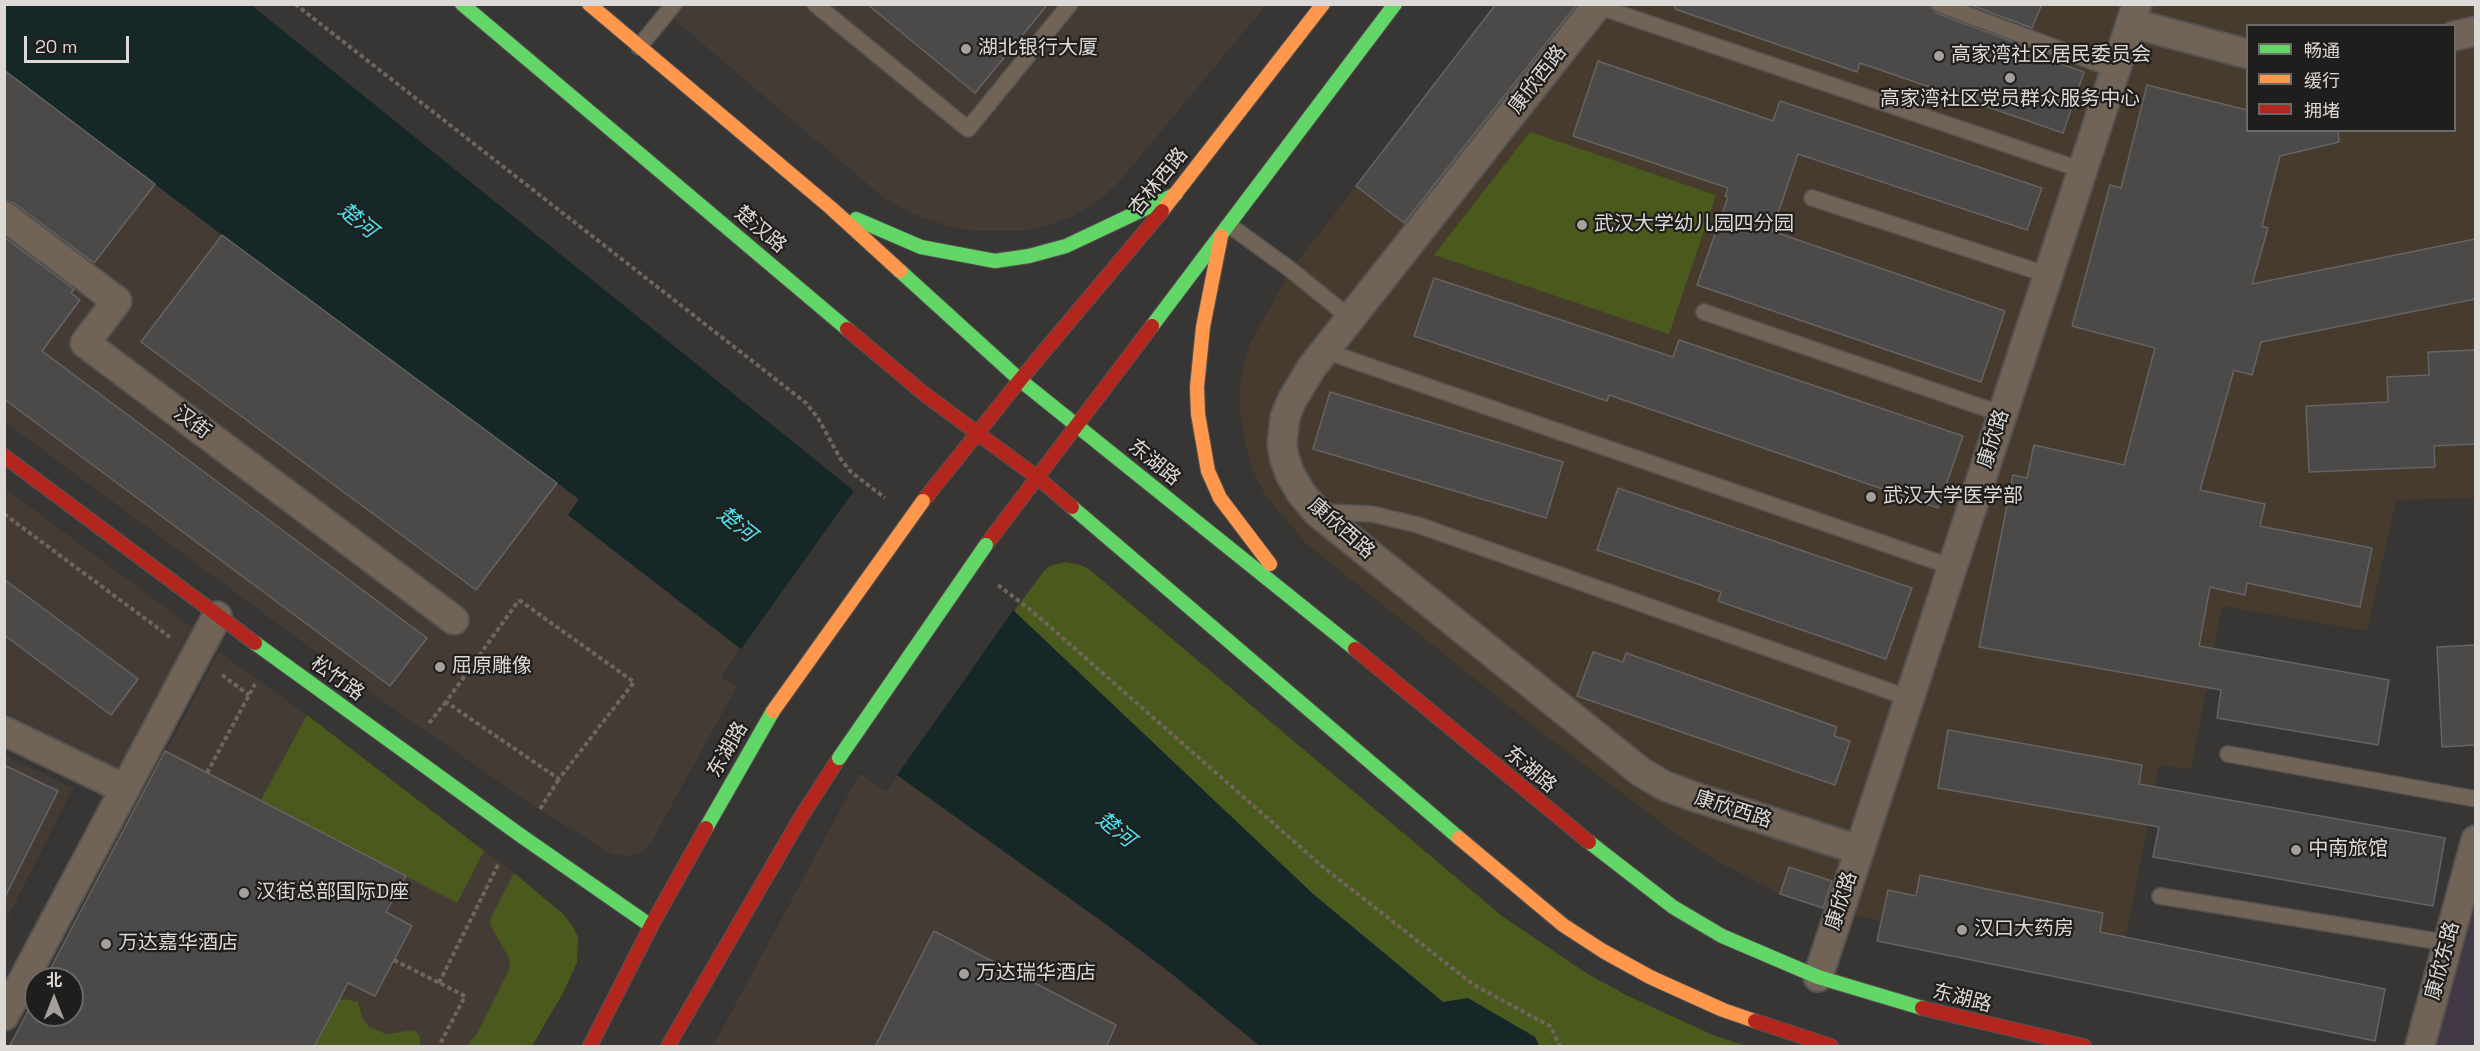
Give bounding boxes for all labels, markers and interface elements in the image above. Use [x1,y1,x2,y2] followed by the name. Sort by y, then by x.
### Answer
[27,24,132,62] scale bar
[2246,24,2456,132] legend
[35,35,78,58] text: 20 m
[978,37,1098,61] place label: 湖北银行大厦
[2304,39,2340,62] text: 畅通
[1504,41,1572,119] street label: 康欣西路
[959,42,973,56] marker: 湖北银行大厦
[1951,44,2151,68] place label: 高家湾社区居民委员会
[1932,49,1946,63] marker: 高家湾社区居民委员会
[2304,69,2340,92] text: 缓行
[2003,71,2017,85] marker: 高家湾社区党员群众服务中心
[1880,88,2140,112] place label: 高家湾社区党员群众服务中心
[2304,99,2340,122] text: 拥堵
[1125,143,1193,221] street label: 杏林西路
[333,198,381,244] water label: 楚河
[729,202,791,258] street label: 楚汉路
[1594,213,1794,237] place label: 武汉大学幼儿园四分园
[1575,218,1589,232] marker: 武汉大学幼儿园四分园
[169,401,215,445] street label: 汉街
[1973,407,2015,471] street label: 康欣路
[1123,435,1185,491] street label: 东湖路
[1883,485,2023,509] place label: 武汉大学医学部
[1864,490,1878,504] marker: 武汉大学医学部
[1303,494,1379,564] street label: 康欣西路
[712,502,760,548] water label: 楚河
[306,652,368,706] street label: 松竹路
[452,655,532,679] place label: 屈原雕像
[433,660,447,674] marker: 屈原雕像
[703,718,753,782] street label: 东湖路
[1499,742,1561,798] street label: 东湖路
[1691,786,1775,834] street label: 康欣西路
[1091,807,1139,853] water label: 楚河
[2308,838,2388,862] place label: 中南旅馆
[2289,843,2303,857] marker: 中南旅馆
[1821,869,1863,933] street label: 康欣路
[256,881,409,905] place label: 汉街总部国际D座
[237,886,251,900] marker: 汉街总部国际D座
[1974,918,2074,942] place label: 汉口大药房
[2421,919,2465,1003] street label: 康欣东路
[1955,923,1969,937] marker: 汉口大药房
[118,932,238,956] place label: 万达嘉华酒店
[99,937,113,951] marker: 万达嘉华酒店
[976,962,1096,986] place label: 万达瑞华酒店
[24,967,84,1027] north arrow
[957,967,971,981] marker: 万达瑞华酒店
[46,970,62,991] text: 北
[1930,980,1994,1018] street label: 东湖路

